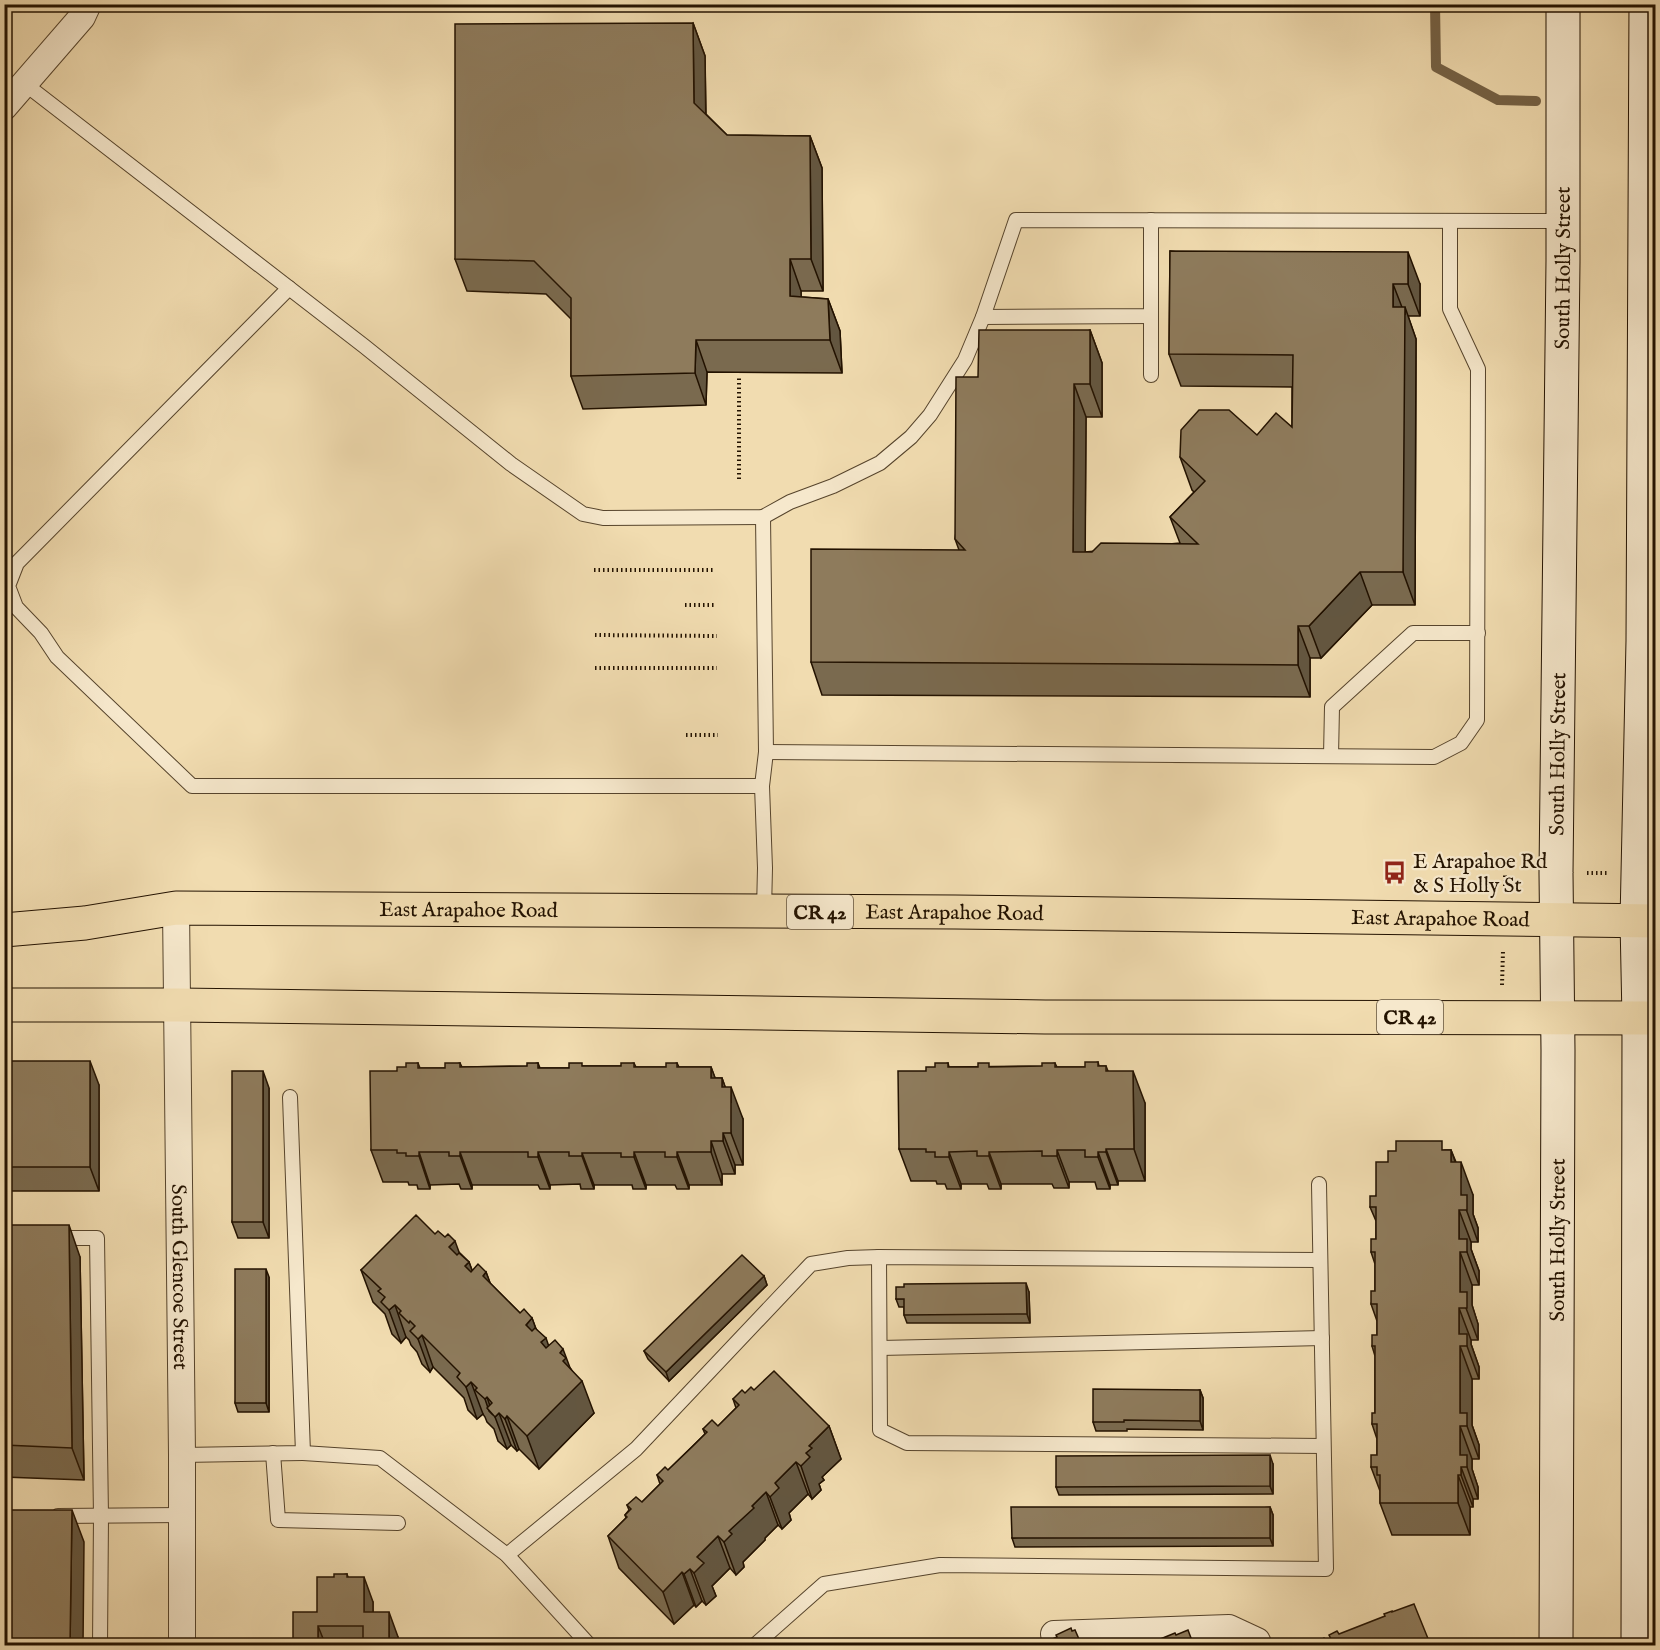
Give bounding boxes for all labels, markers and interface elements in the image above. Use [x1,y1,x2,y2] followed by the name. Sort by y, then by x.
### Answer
[1550,186,1578,350] street label: South Holly Street
[1544,672,1573,836] street label: South Holly Street
[1413,849,1548,900] place label: E Arapahoe Rd & S Holly St
[1382,860,1408,886] bus stop icon: E Arapahoe Rd & S Holly St
[787,895,853,929] road number: CR 42
[379,897,559,925] street label: East Arapahoe Road
[865,900,1045,928] street label: East Arapahoe Road
[1351,905,1531,934] street label: East Arapahoe Road
[1377,1000,1443,1034] road number: CR 42
[1545,1158,1573,1322] street label: South Holly Street
[164,1184,193,1370] street label: South Glencoe Street

